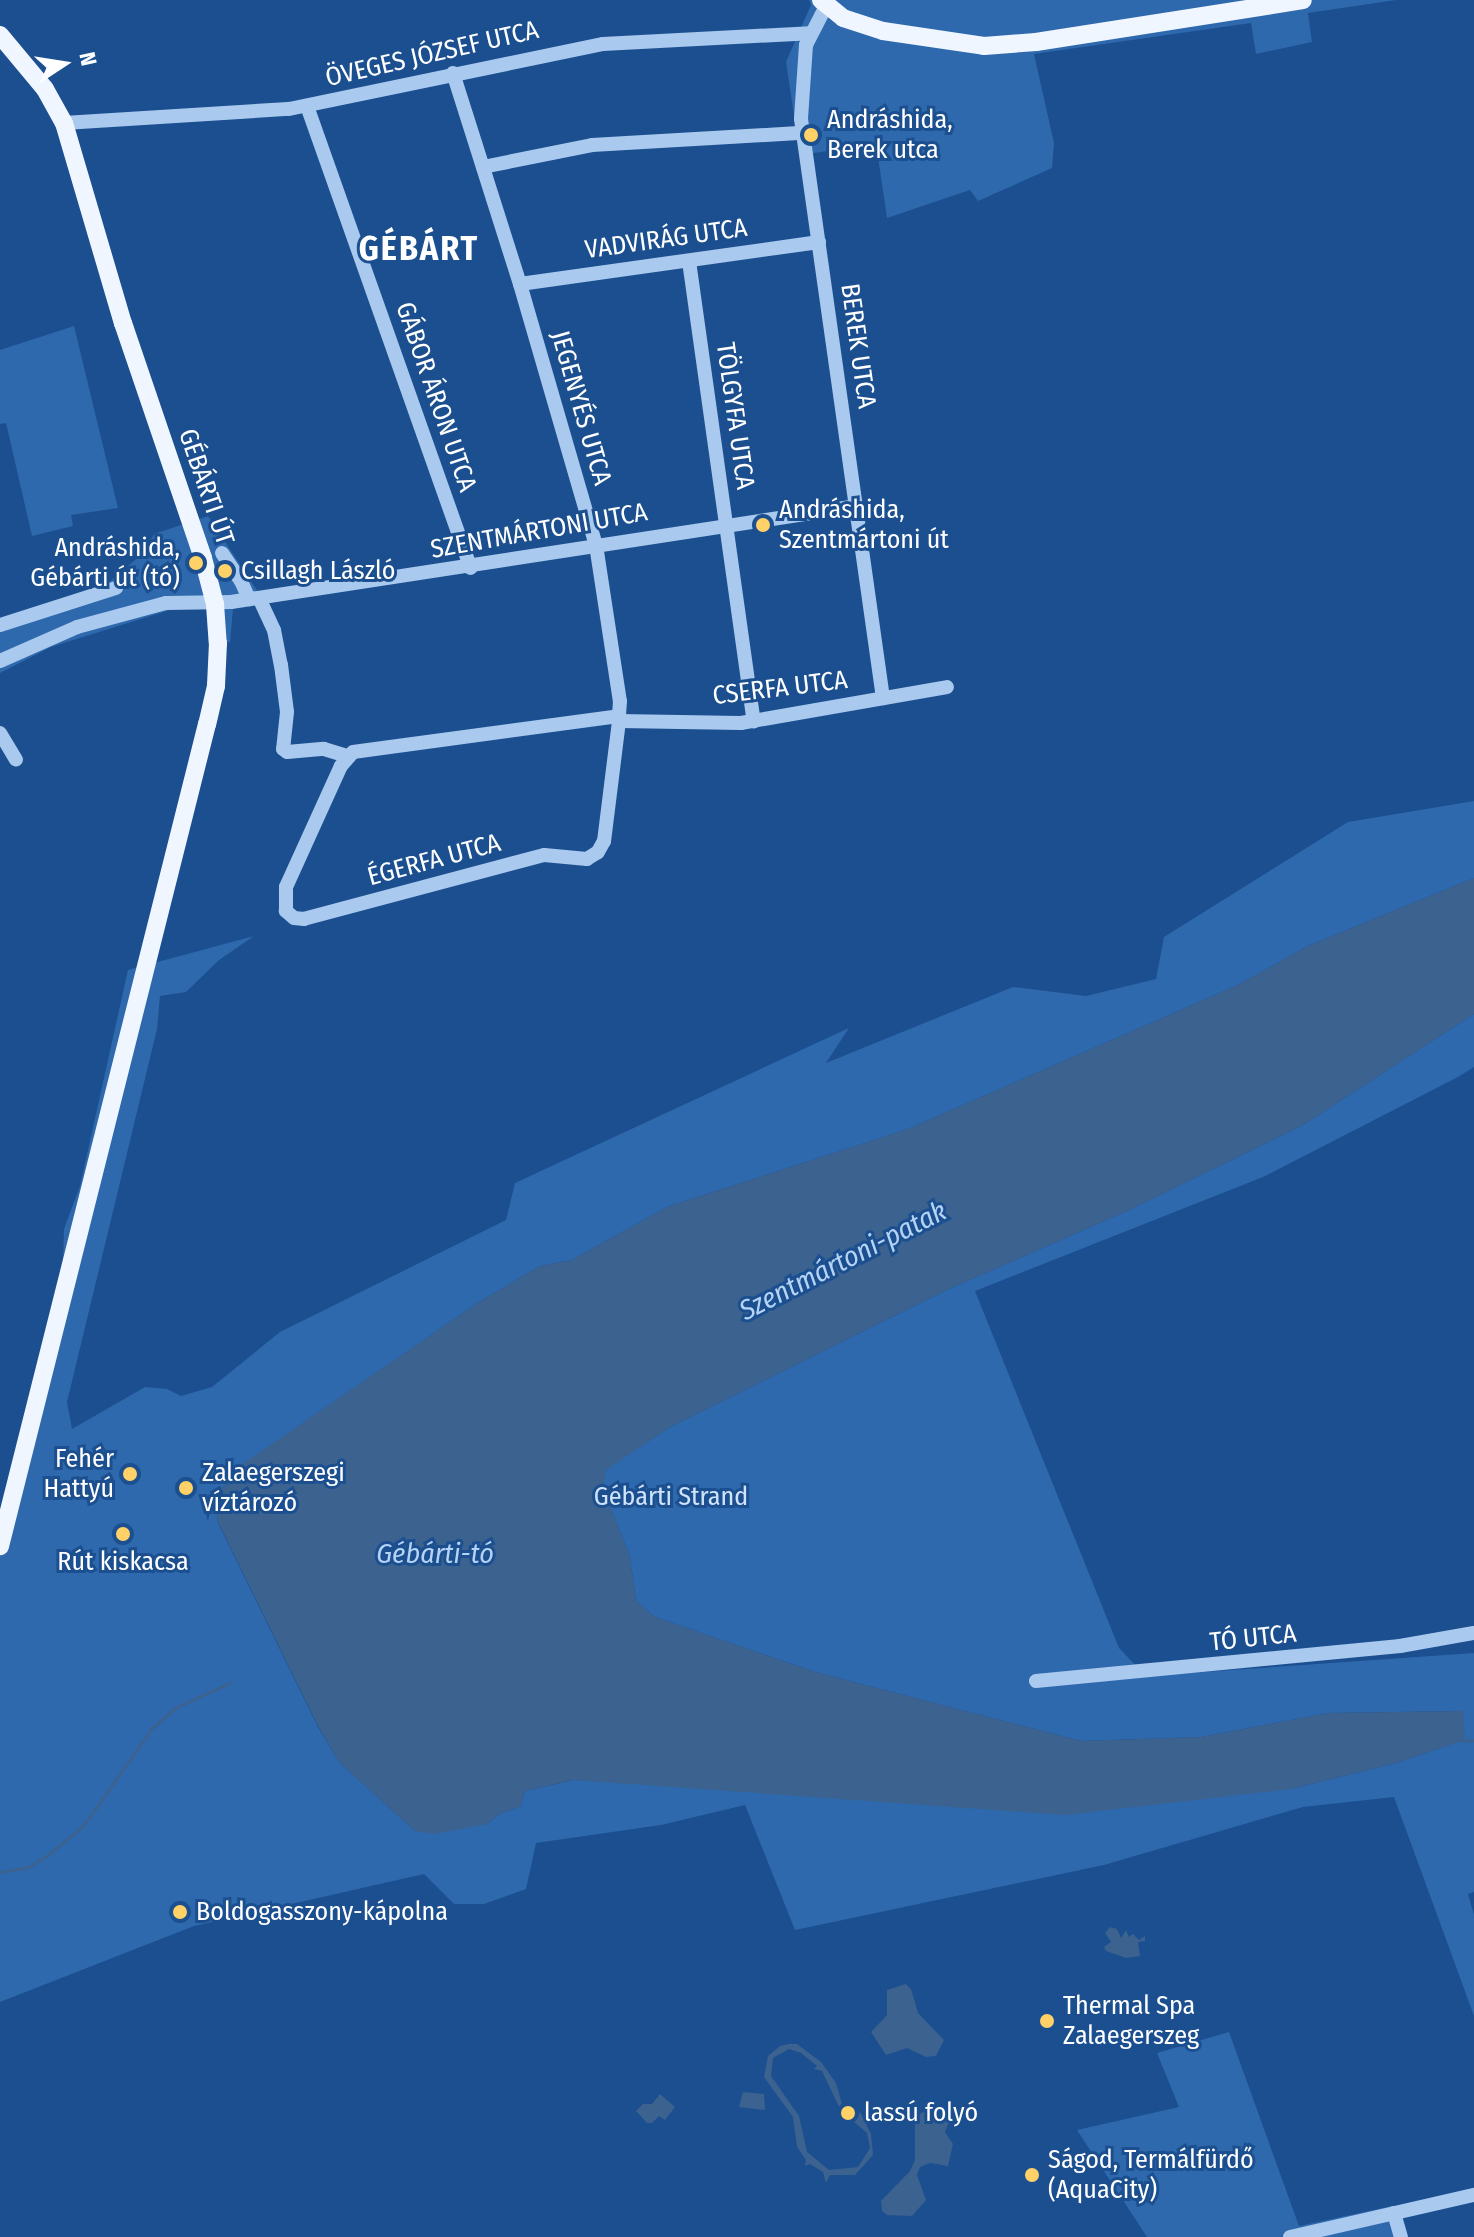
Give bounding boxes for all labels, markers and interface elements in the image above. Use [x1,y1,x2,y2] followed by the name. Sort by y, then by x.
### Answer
[322,14,542,94] street label: ÖVEGES JÓZSEF UTCA
[24,24,104,104] north arrow
[73,50,103,68] text: N
[827,104,953,166] place label: Andráshida, Berek utca
[802,126,820,144] marker: Andráshida, Berek utca
[583,212,749,266] street label: VADVIRÁG UTCA
[359,229,479,269] district label: GÉBÁRT
[834,281,882,411] street label: BEREK UTCA
[389,298,483,496] street label: GÁBOR ÁRON UTCA
[544,327,618,489] street label: JEGENYÉS UTCA
[709,340,761,492] street label: TÖLGYFA UTCA
[172,425,240,549] street label: GÉBÁRTI ÚT
[779,494,949,556] place label: Andráshida, Szentmártoni út
[428,497,650,565] street label: SZENTMÁRTONI UTCA
[754,516,772,534] marker: Andráshida, Szentmártoni út
[30,532,180,594] place label: Andráshida, Gébárti út (tó)
[187,554,205,572] marker: Andráshida, Gébárti út (tó)
[241,555,395,587] place label: Csillagh László
[216,562,234,580] marker: Csillagh László
[711,664,849,712] street label: CSERFA UTCA
[364,827,504,893] street label: ÉGERFA UTCA
[734,1194,952,1328] water label: Szentmártoni-patak
[43,1443,114,1504] place label: Fehér Hattyú
[202,1457,345,1518] place label: Zalaegerszegi víztározó
[121,1465,139,1483] marker: Fehér Hattyú
[177,1479,195,1497] marker: Zalaegerszegi víztározó
[594,1481,748,1513] park label: Gébárti Strand
[114,1525,132,1543] marker: Rút kiskacsa
[376,1537,494,1571] water label: Gébárti-tó
[57,1546,189,1578] place label: Rút kiskacsa
[1208,1618,1298,1658] street label: TÓ UTCA
[196,1896,448,1928] place label: Boldogasszony-kápolna
[171,1903,189,1921] marker: Boldogasszony-kápolna
[1063,1990,1199,2052] place label: Thermal Spa Zalaegerszeg
[1038,2012,1056,2030] marker: Thermal Spa Zalaegerszeg
[864,2097,978,2129] place label: lassú folyó
[839,2104,857,2122] marker: lassú folyó
[1048,2144,1254,2206] place label: Ságod, Termálfürdő (AquaCity)
[1023,2166,1041,2184] marker: Ságod, Termálfürdő (AquaCity)

